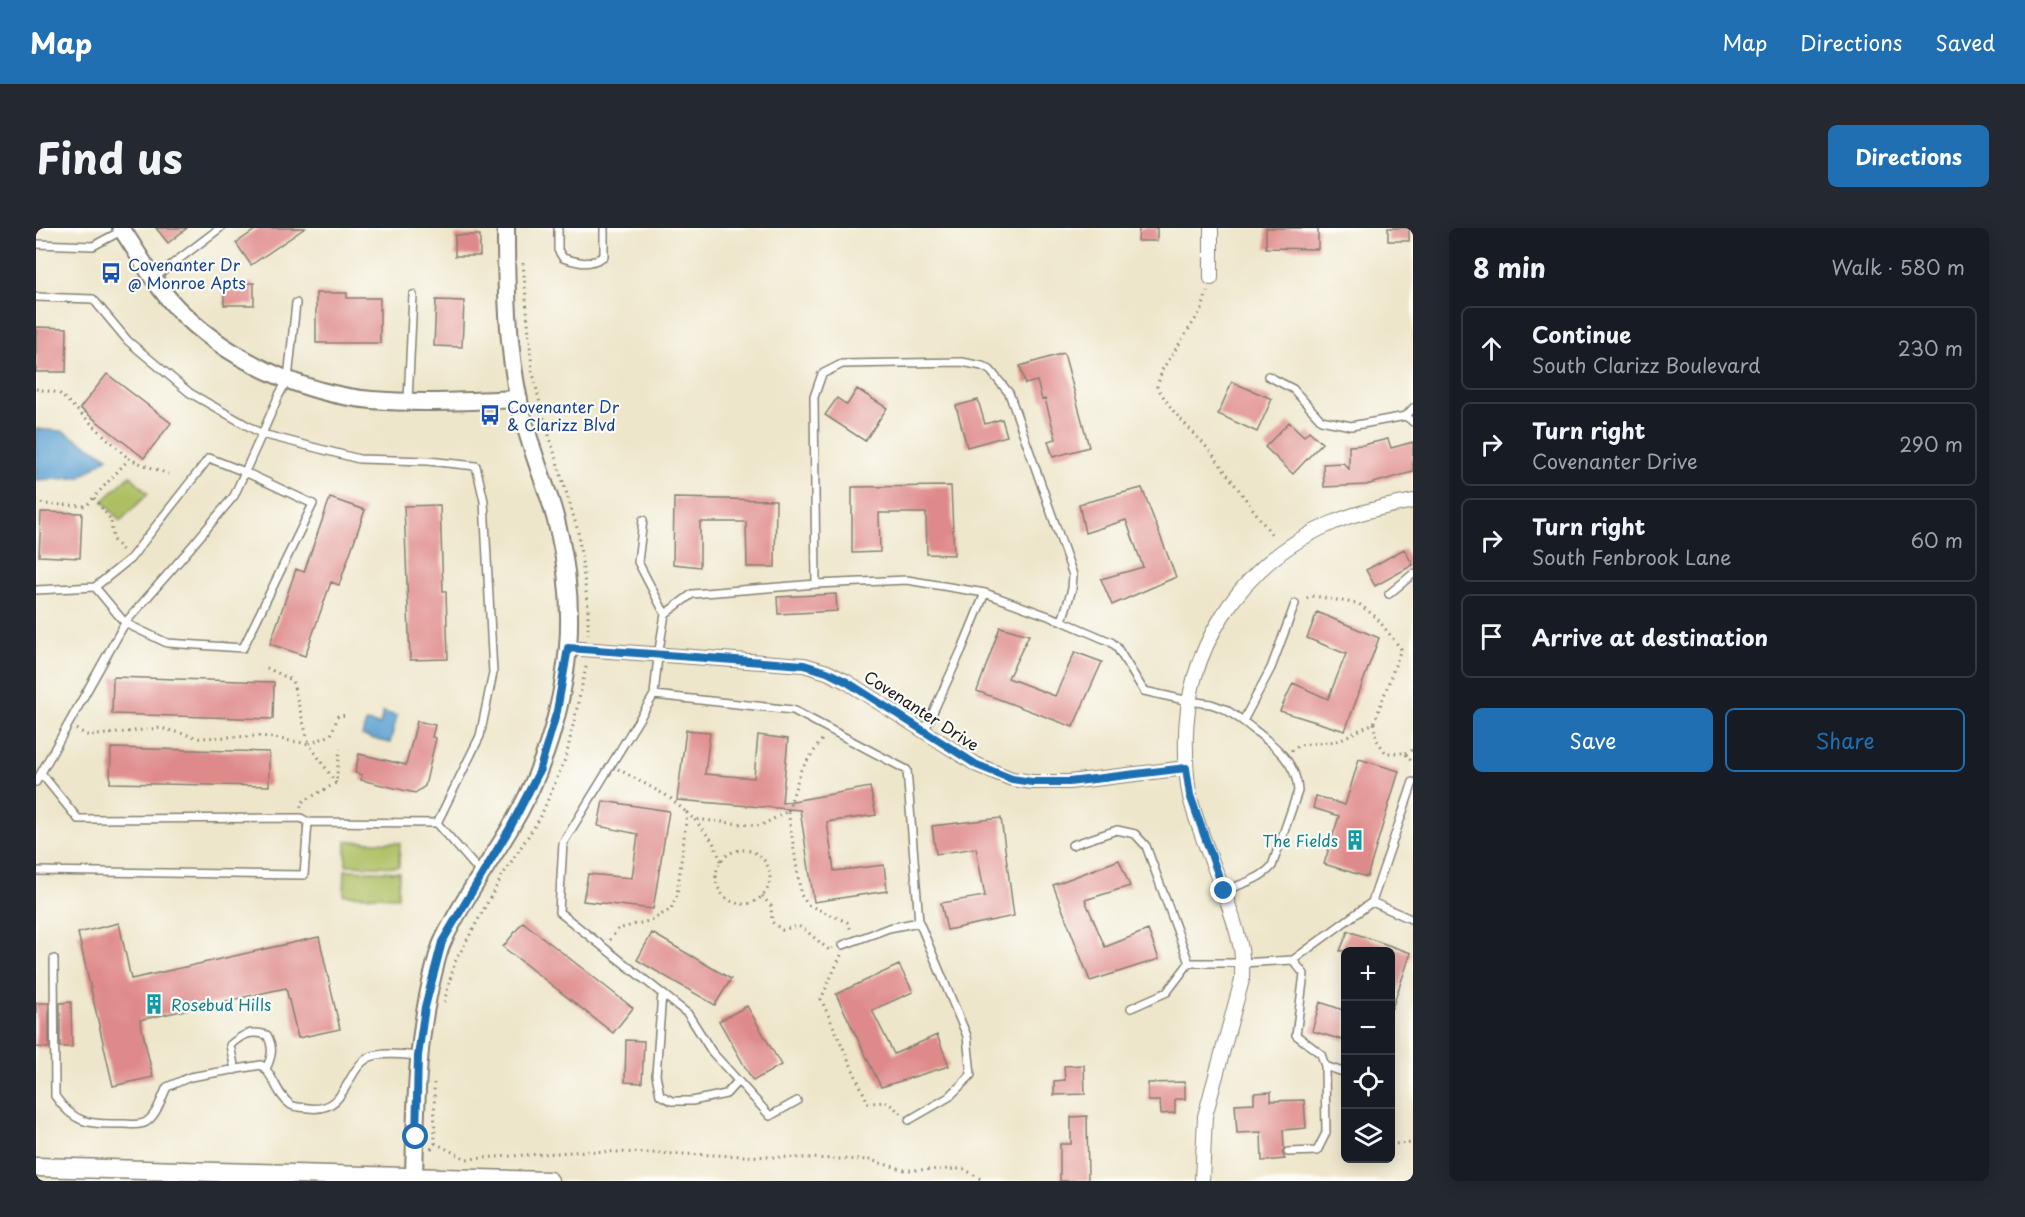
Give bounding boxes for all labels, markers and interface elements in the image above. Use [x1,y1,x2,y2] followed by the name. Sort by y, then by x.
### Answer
[30,21,92,64] text: Map
[1722,26,1767,58] text: Map
[1800,26,1902,58] text: Directions
[1935,26,1995,58] text: Saved
[36,125,183,188] text: Find us
[1828,125,1989,187] button: Directions
[1473,248,1546,287] text: 8 min
[128,252,246,294] place label: Covenanter Dr @ Monroe Apts
[1831,252,1965,282] text: Walk · 580 m
[99,261,123,285] bus stop icon: Covenanter Dr @ Monroe Apts
[1532,317,1631,350] text: Continue
[1475,332,1508,365] icon: ahead
[1898,333,1963,363] text: 230 m
[1532,350,1761,380] text: South Clarizz Boulevard
[507,394,620,436] place label: Covenanter Dr & Clarizz Blvd
[478,403,502,427] bus stop icon: Covenanter Dr & Clarizz Blvd
[1532,413,1645,446] text: Turn right
[1475,428,1508,461] icon: right
[1899,429,1963,459] text: 290 m
[1532,446,1698,476] text: Covenanter Drive
[1532,509,1645,542] text: Turn right
[1475,524,1508,557] icon: right
[1911,525,1963,555] text: 60 m
[1532,542,1731,572] text: South Fenbrook Lane
[1475,620,1508,653] icon: arrive
[1532,620,1768,653] text: Arrive at destination
[860,664,984,756] street label: Covenanter Drive
[1473,708,1713,772] button: Save
[1725,708,1965,772] button: Share
[1262,828,1338,852] place label: The Fields
[1343,828,1367,852] building icon: The Fields
[1210,877,1236,903] route end
[1341,947,1395,1163] map controls
[1341,947,1395,1001] button: +
[142,992,166,1016] building icon: Rosebud Hills
[171,992,271,1016] place label: Rosebud Hills
[1341,1001,1395,1055] button: −
[1341,1055,1395,1109] button: locate
[1341,1109,1395,1163] button: layers
[402,1123,428,1149] route start

